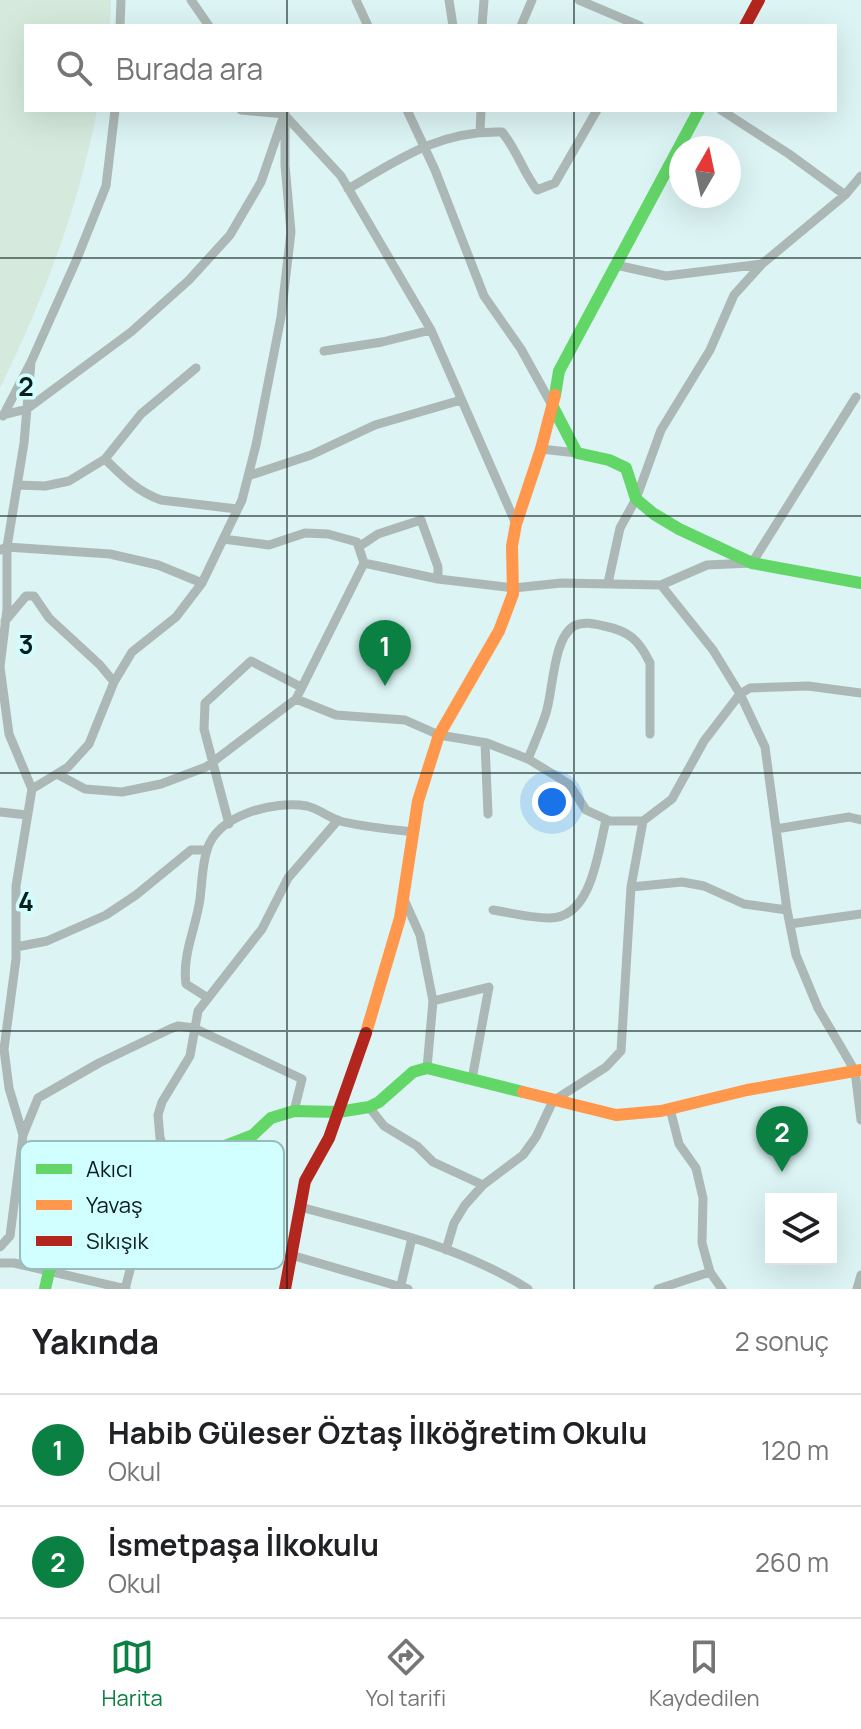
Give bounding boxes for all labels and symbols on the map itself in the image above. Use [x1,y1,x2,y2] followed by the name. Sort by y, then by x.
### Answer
[669,136,741,208] north arrow
[18,368,34,404] text: 2
[359,620,411,686] pin: 1
[18,626,34,662] text: 3
[532,782,572,822] your location
[18,883,34,919] text: 4
[756,1106,808,1172] pin: 2
[20,1141,284,1269] legend
[86,1154,133,1184] text: Akıcı
[86,1190,143,1220] text: Yavaş
[86,1226,149,1256] text: Sıkışık

